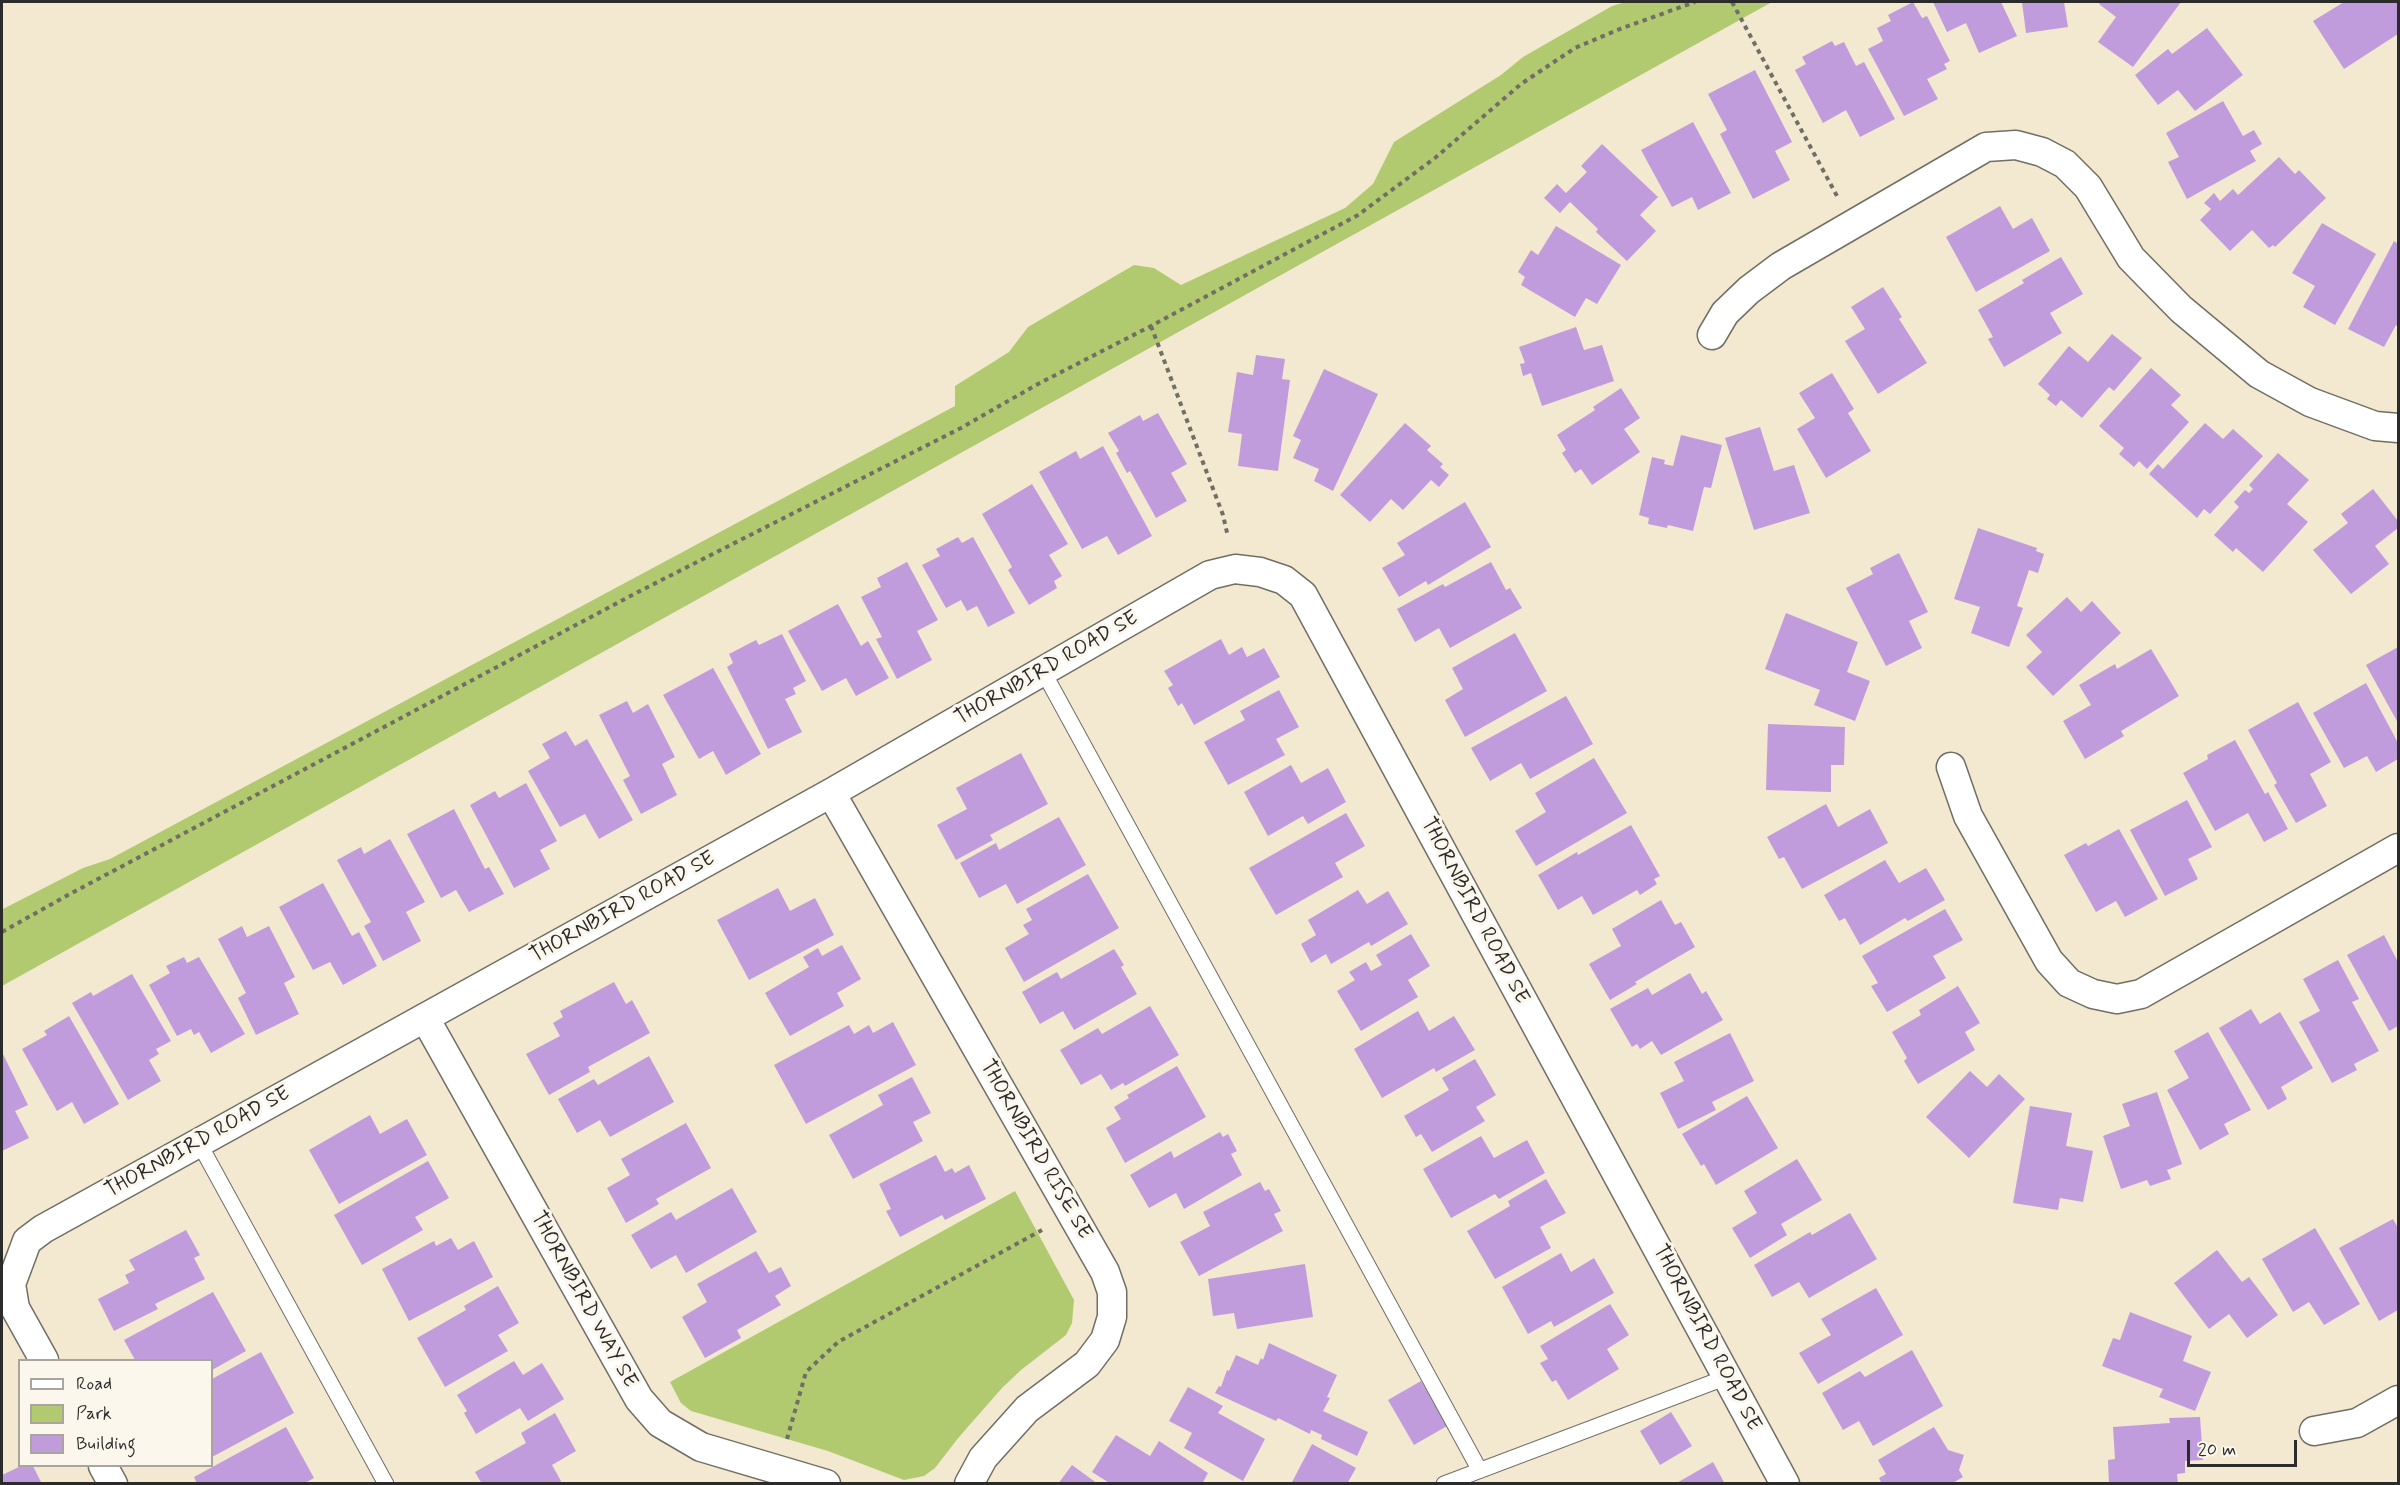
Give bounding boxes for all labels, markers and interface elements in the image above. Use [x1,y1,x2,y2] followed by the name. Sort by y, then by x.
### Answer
[951,606,1143,732] street label: THORNBIRD ROAD SE
[1414,813,1534,1009] street label: THORNBIRD ROAD SE
[526,847,720,969] street label: THORNBIRD ROAD SE
[973,1056,1097,1244] street label: THORNBIRD RISE SE
[101,1082,295,1204] street label: THORNBIRD ROAD SE
[524,1207,642,1393] street label: THORNBIRD WAY SE
[1646,1240,1766,1436] street label: THORNBIRD ROAD SE
[18,1359,213,1467] legend
[76,1372,112,1396] text: Road
[76,1402,112,1426] text: Park
[2190,1428,2300,1466] scale bar
[76,1432,136,1456] text: Building
[2198,1438,2236,1462] text: 20 m

